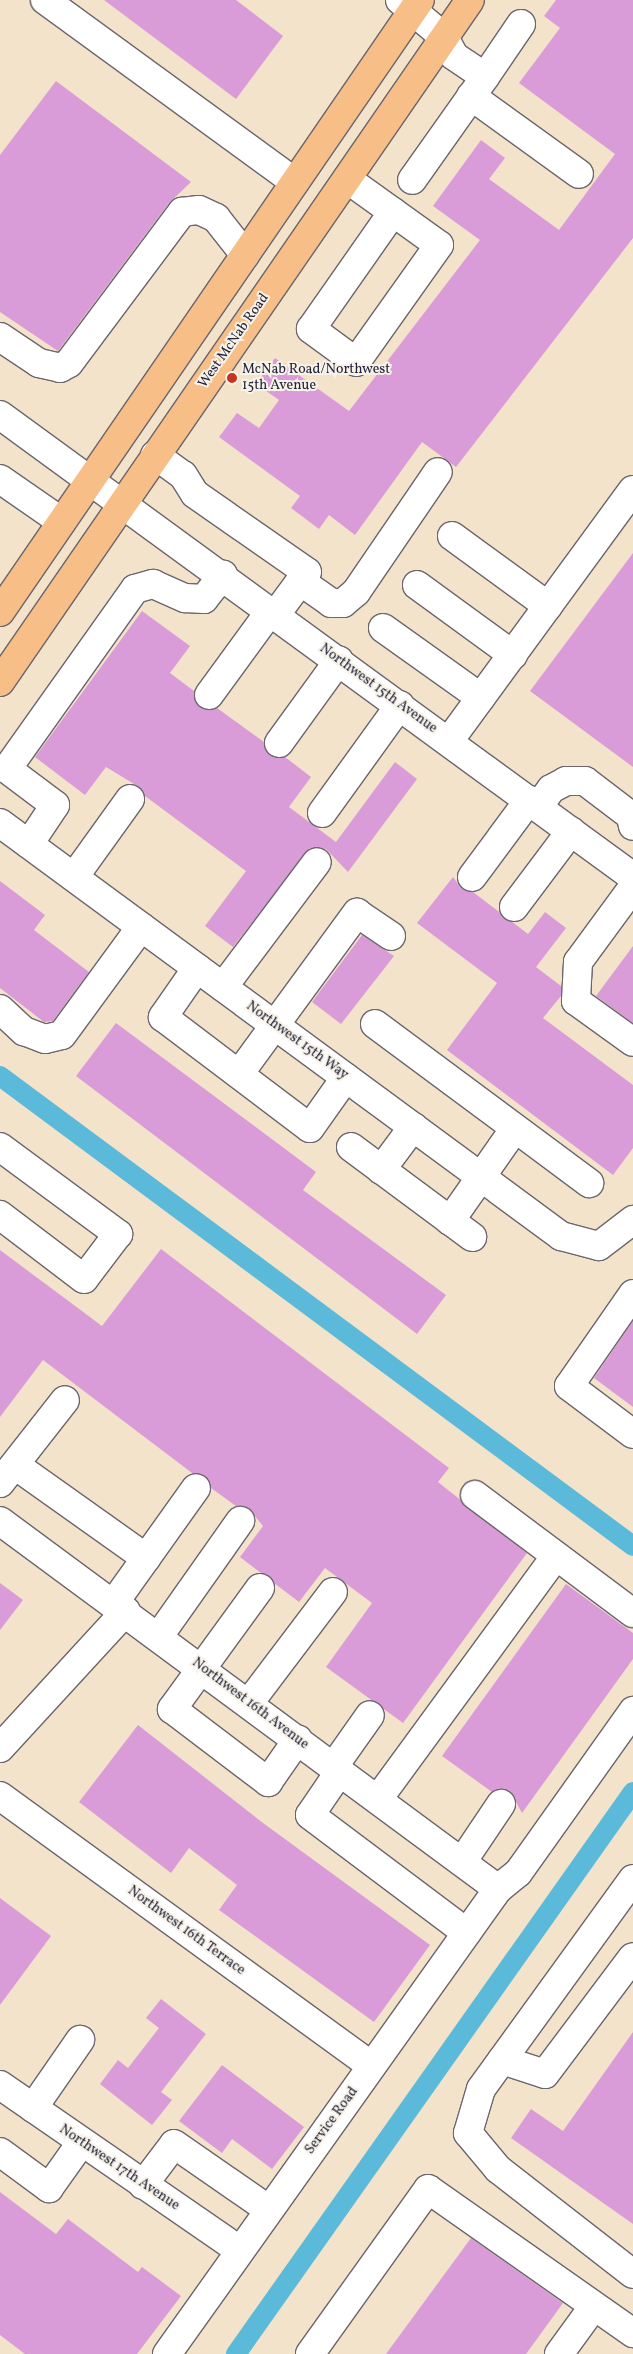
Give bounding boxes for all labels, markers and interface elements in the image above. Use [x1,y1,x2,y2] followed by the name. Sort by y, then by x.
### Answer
[195,290,273,392] street label: West McNab Road
[242,362,390,394] place label: McNab Road/Northwest 15th Avenue
[226,372,238,384] marker: McNab Road/Northwest 15th Avenue
[316,641,440,737] street label: Northwest 15th Avenue
[242,998,352,1084] street label: Northwest 15th Way
[188,1655,312,1753] street label: Northwest 16th Avenue
[124,1883,248,1979] street label: Northwest 16th Terrace
[302,2084,362,2158] street label: Service Road
[56,2121,182,2215] street label: Northwest 17th Avenue

